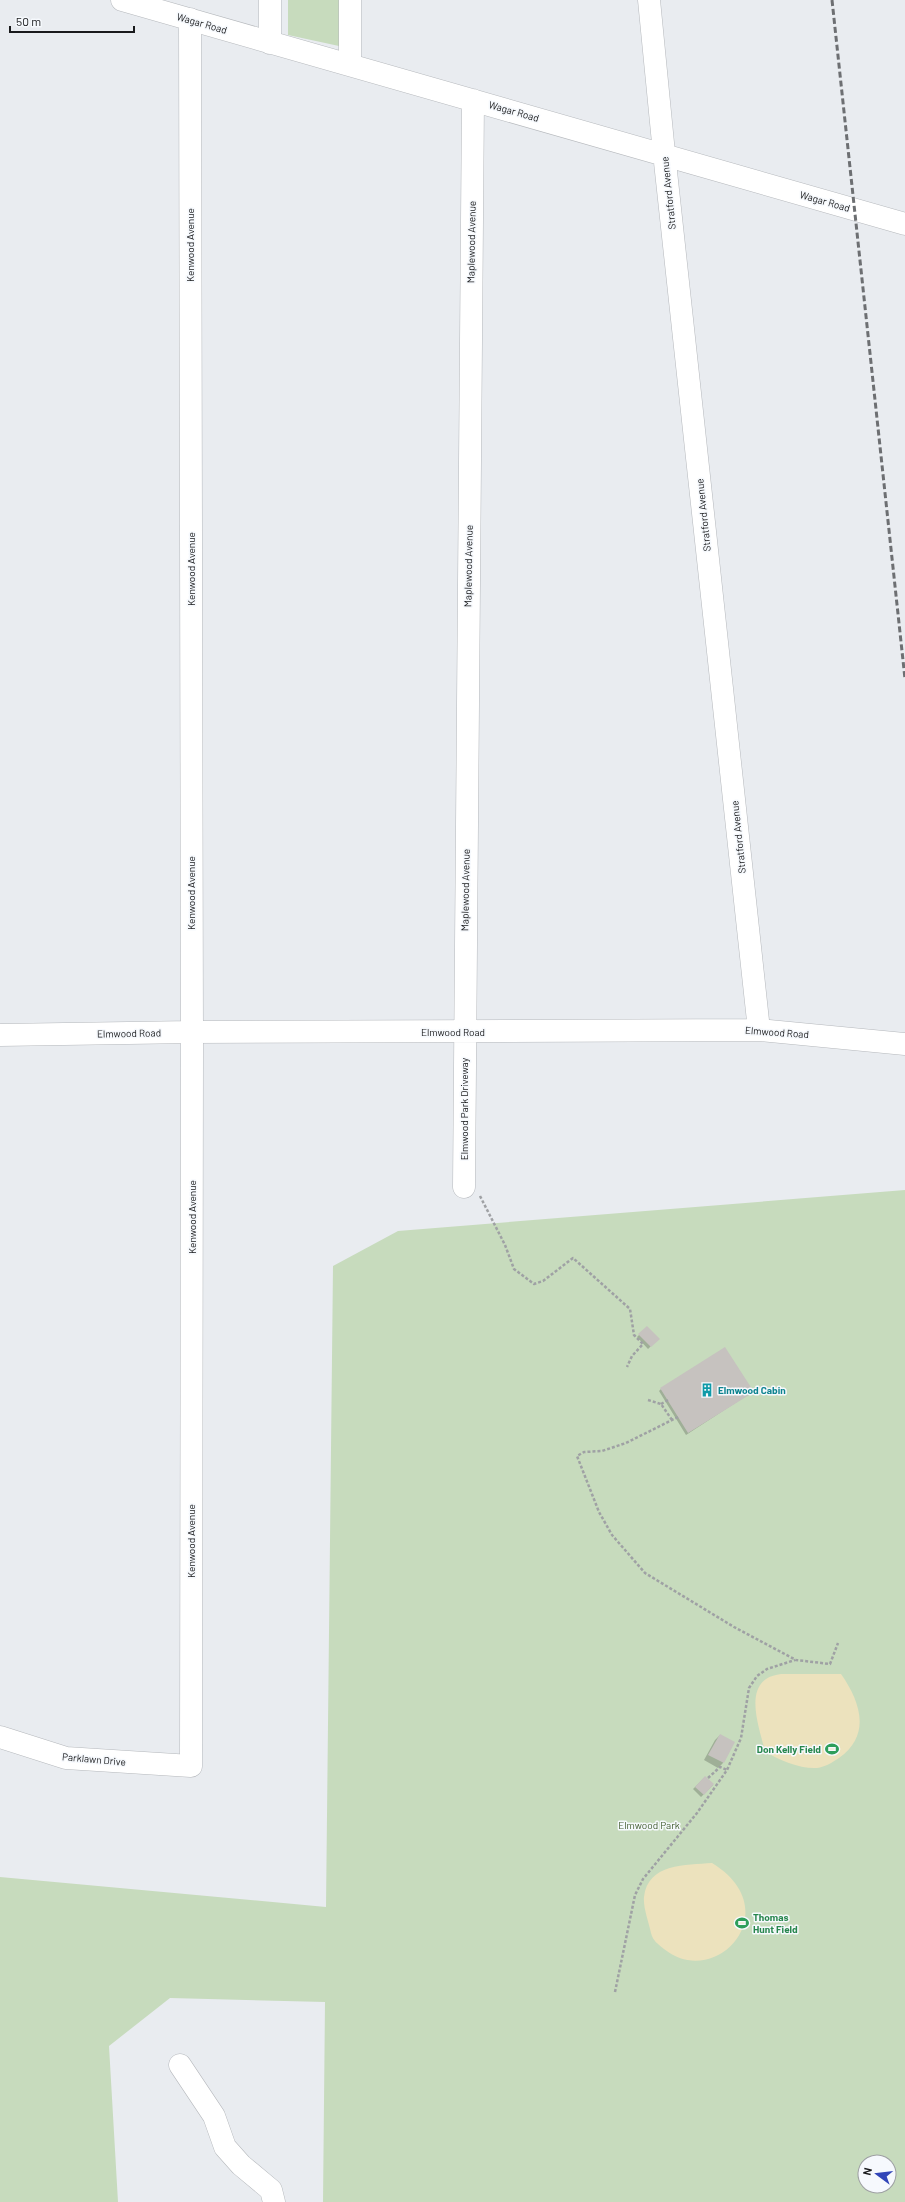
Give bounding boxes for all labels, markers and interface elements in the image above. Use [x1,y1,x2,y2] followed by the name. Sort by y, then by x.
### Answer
[10,8,134,34] scale bar
[176,10,228,36] street label: Wagar Road
[16,14,41,28] text: 50 m
[488,98,540,124] street label: Wagar Road
[658,156,678,230] street label: Stratford Avenue
[799,188,851,214] street label: Wagar Road
[464,201,478,283] street label: Maplewood Avenue
[184,208,196,282] street label: Kenwood Avenue
[693,478,713,552] street label: Stratford Avenue
[461,525,475,607] street label: Maplewood Avenue
[185,532,197,606] street label: Kenwood Avenue
[728,800,748,874] street label: Stratford Avenue
[458,849,472,931] street label: Maplewood Avenue
[185,856,197,930] street label: Kenwood Avenue
[745,1024,809,1040] street label: Elmwood Road
[97,1026,161,1040] street label: Elmwood Road
[421,1026,485,1038] street label: Elmwood Road
[458,1057,470,1160] street label: Elmwood Park Driveway
[186,1180,198,1254] street label: Kenwood Avenue
[699,1382,715,1398] building icon: Elmwood Cabin
[718,1384,786,1396] place label: Elmwood Cabin
[185,1504,197,1578] street label: Kenwood Avenue
[824,1741,840,1757] sports icon: Don Kelly Field
[757,1743,821,1755] place label: Don Kelly Field
[62,1750,126,1768] street label: Parklawn Drive
[618,1819,680,1831] park label: Elmwood Park
[753,1911,798,1935] place label: Thomas Hunt Field
[734,1915,750,1931] sports icon: Thomas Hunt Field
[857,2154,897,2194] north arrow
[860,2166,874,2177] text: N

